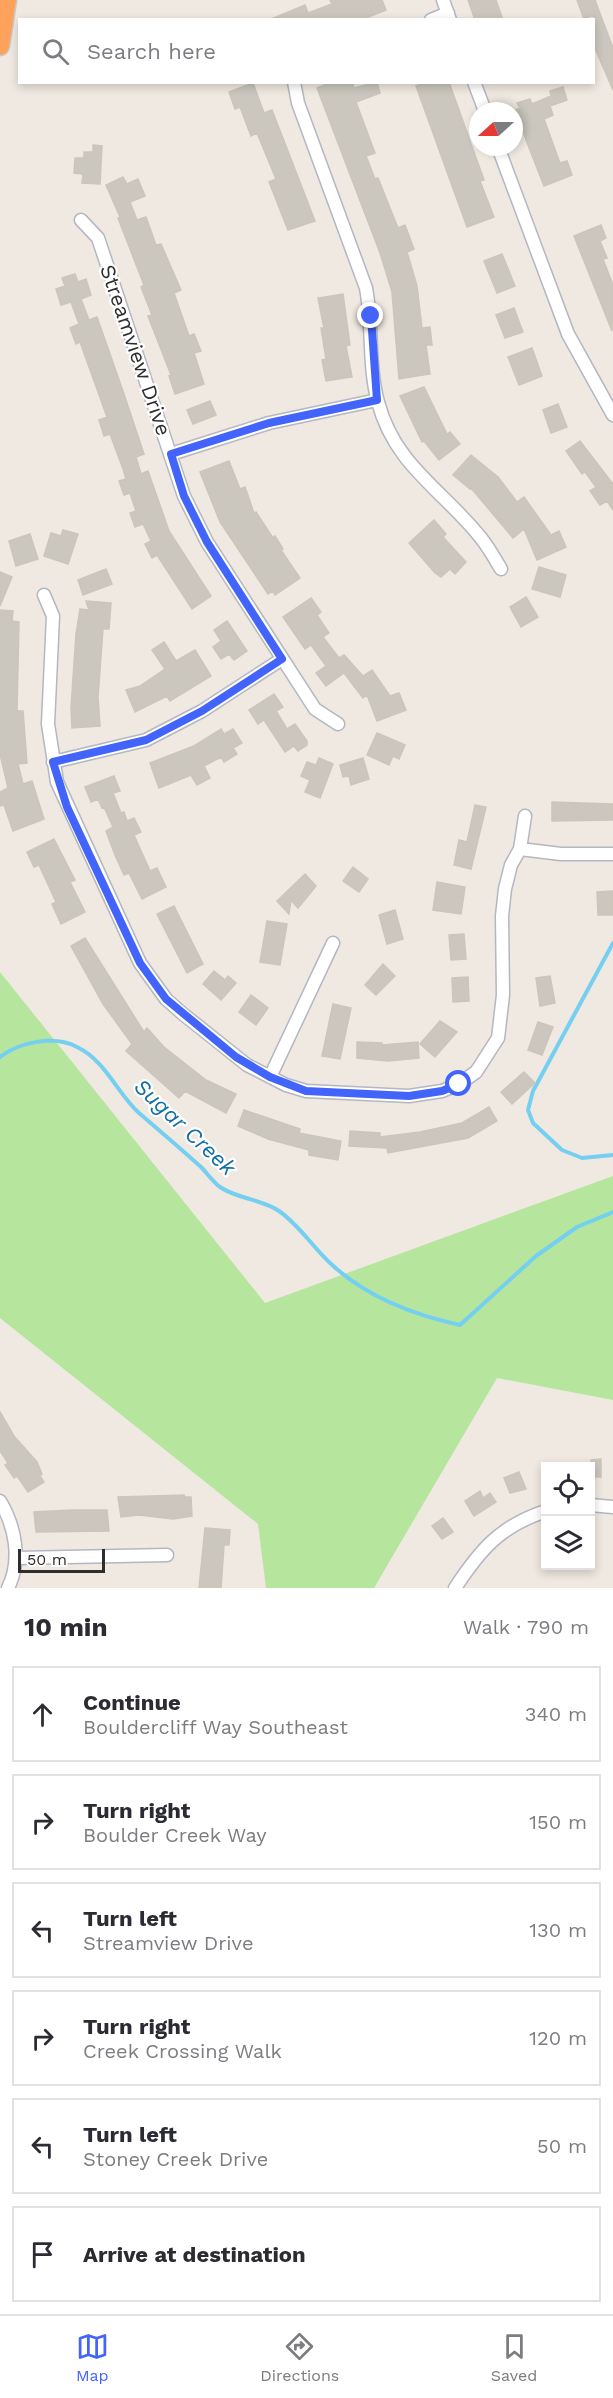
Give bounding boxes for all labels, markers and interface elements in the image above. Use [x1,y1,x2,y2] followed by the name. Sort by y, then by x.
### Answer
[18,18,595,84] search box
[39,35,72,68] icon: search
[87,39,216,64] text: Search here
[469,102,523,156] north arrow
[95,261,177,439] street label: Streamview Drive
[357,302,383,328] route end
[445,1070,471,1096] route start
[129,1074,242,1181] water label: Sugar Creek
[541,1462,595,1570] map controls
[541,1462,595,1516] button: locate
[541,1516,595,1570] button: layers
[18,1546,105,1574] scale bar
[27,1550,67,1569] text: 50 m
[24,1612,108,1642] text: 10 min
[463,1615,589,1639] text: Walk · 790 m
[83,1690,181,1715] text: Continue
[26,1698,59,1731] icon: ahead
[525,1702,587,1726] text: 340 m
[83,1715,348,1739] text: Bouldercliff Way Southeast
[83,1798,190,1823] text: Turn right
[26,1806,59,1839] icon: right
[529,1810,587,1834] text: 150 m
[83,1823,266,1847] text: Boulder Creek Way
[83,1906,177,1931] text: Turn left
[26,1914,59,1947] icon: left
[529,1918,587,1942] text: 130 m
[83,1931,254,1955] text: Streamview Drive
[83,2014,190,2039] text: Turn right
[26,2022,59,2055] icon: right
[529,2026,587,2050] text: 120 m
[83,2039,282,2063] text: Creek Crossing Walk
[83,2122,177,2147] text: Turn left
[26,2130,59,2163] icon: left
[537,2134,587,2158] text: 50 m
[83,2147,268,2171] text: Stoney Creek Drive
[26,2238,59,2271] icon: arrive
[83,2242,306,2267] text: Arrive at destination
[76,2330,109,2385] tab: Map
[260,2330,339,2385] tab: Directions
[491,2330,537,2385] tab: Saved

